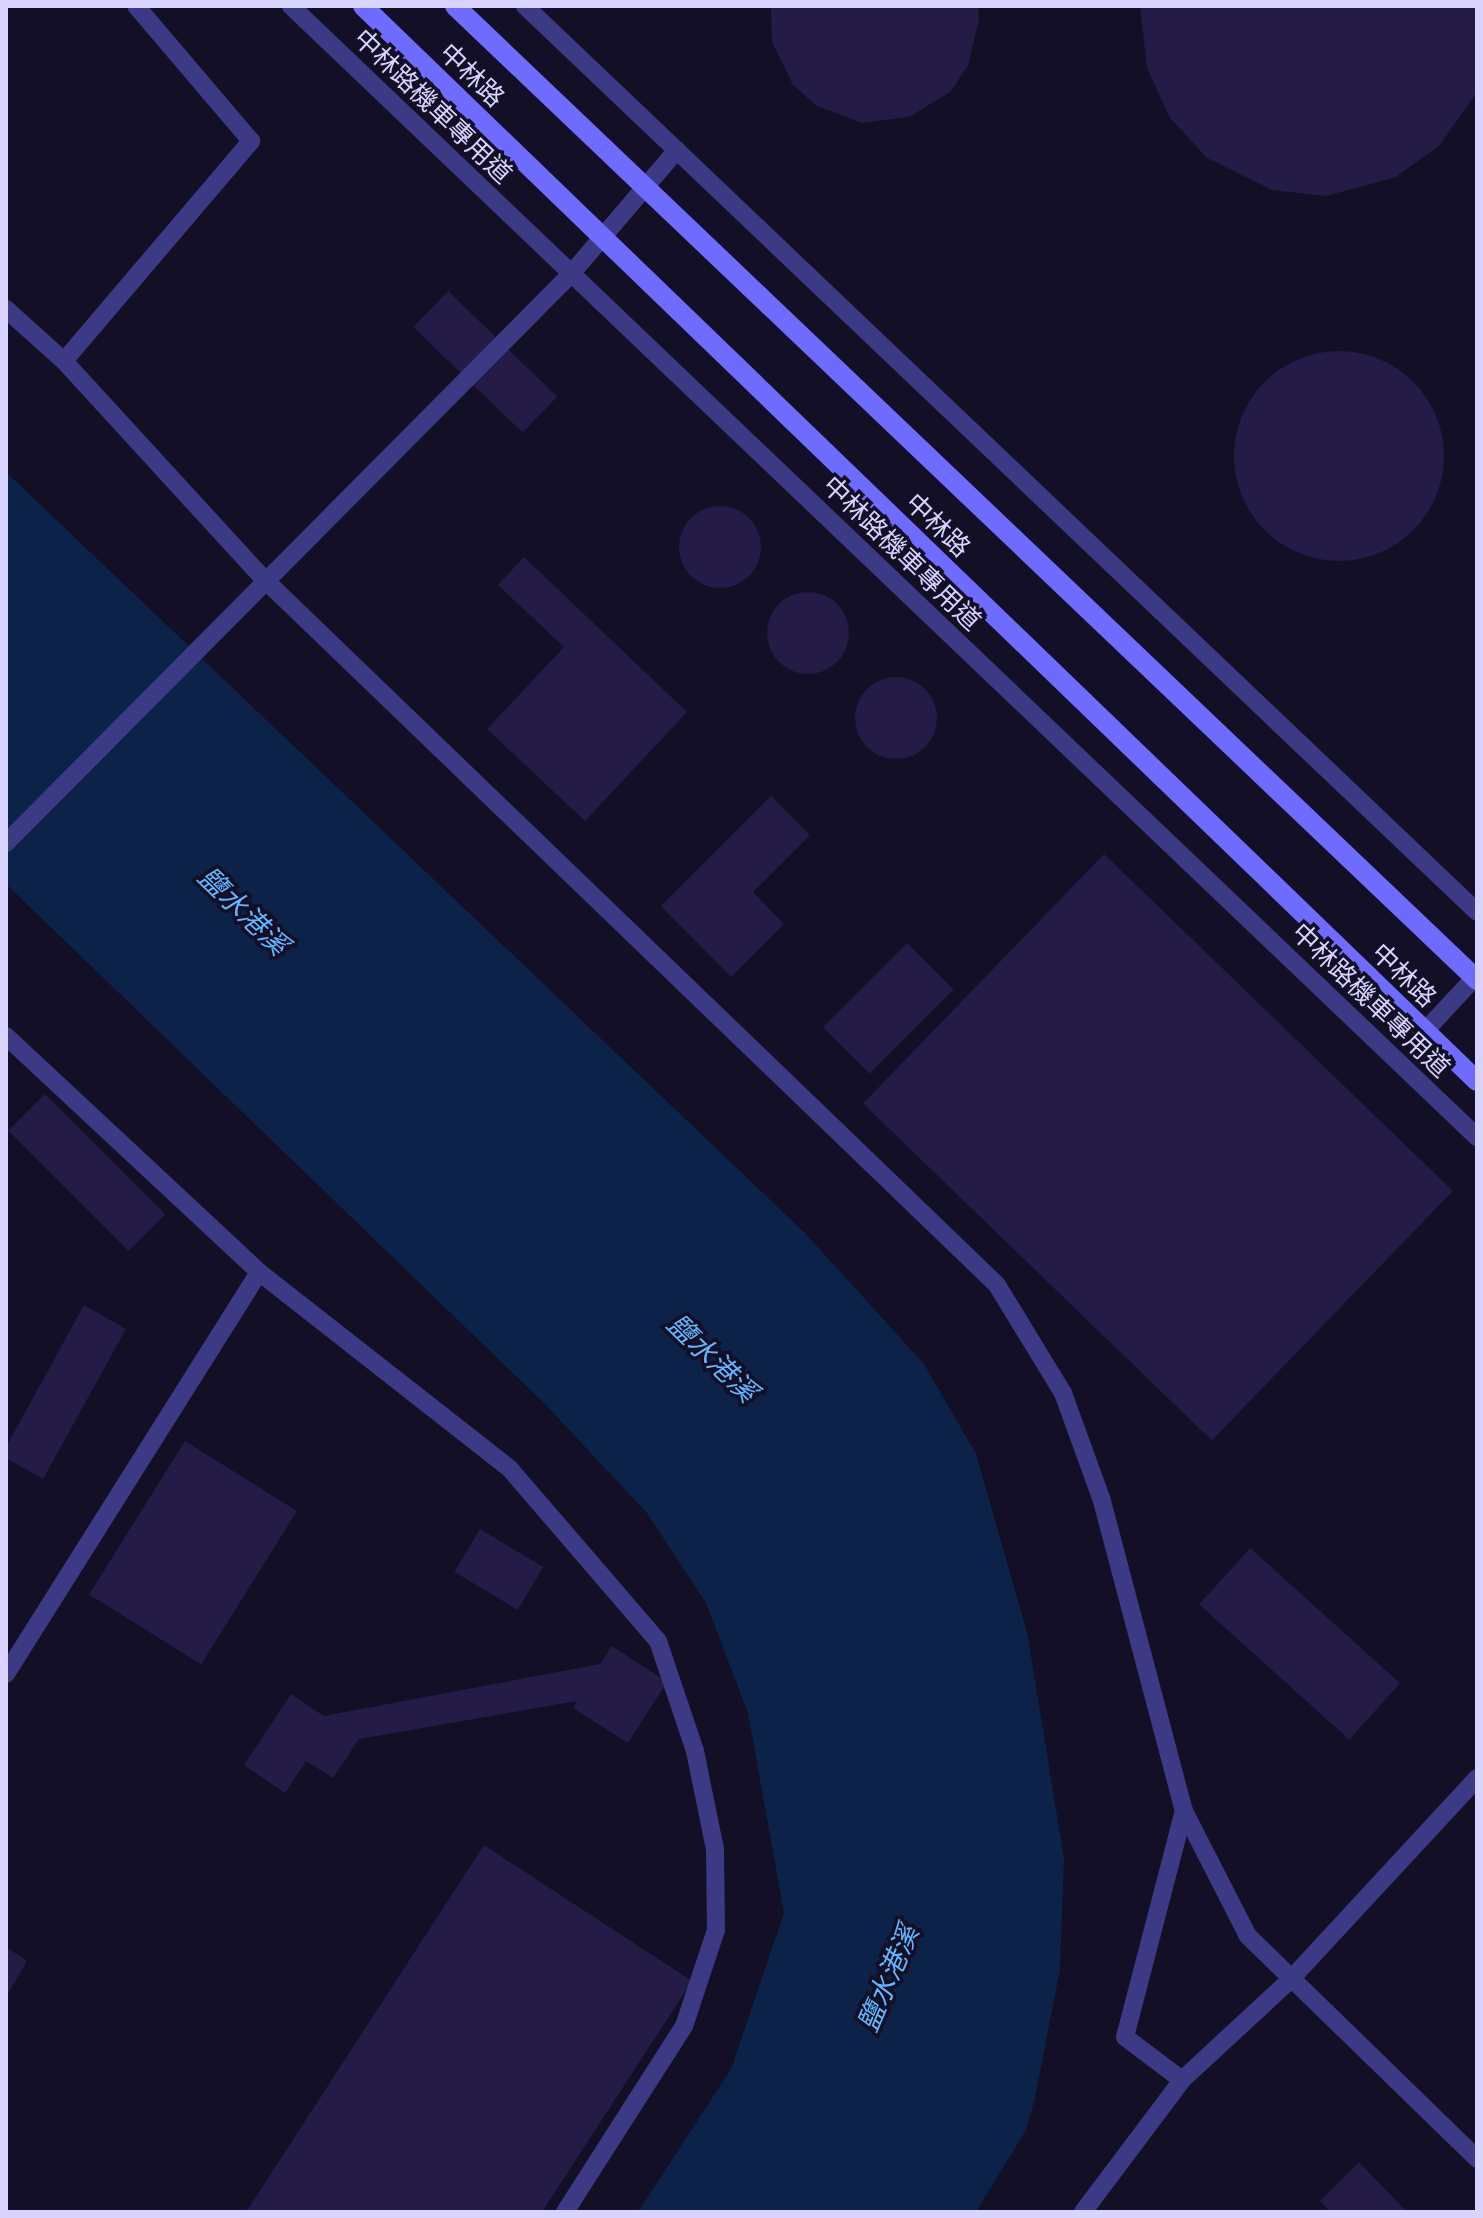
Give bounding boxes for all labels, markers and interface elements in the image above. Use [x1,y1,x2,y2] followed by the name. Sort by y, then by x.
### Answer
[347,23,519,189] street label: 中林路機車專用道
[433,37,511,113] street label: 中林路
[816,470,988,636] street label: 中林路機車專用道
[899,487,977,563] street label: 中林路
[192,859,296,961] water label: 鹽水港溪
[1285,917,1457,1083] street label: 中林路機車專用道
[1365,937,1443,1013] street label: 中林路
[661,1306,765,1408] water label: 鹽水港溪
[850,1920,924,2036] water label: 鹽水港溪

